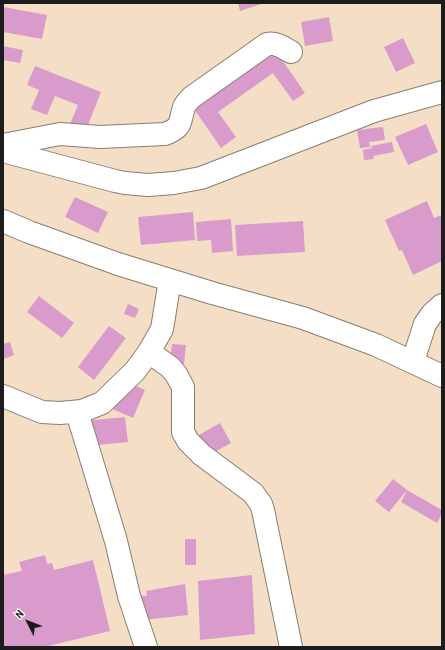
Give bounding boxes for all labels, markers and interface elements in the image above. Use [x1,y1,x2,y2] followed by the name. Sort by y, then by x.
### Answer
[8,602,48,642] north arrow
[12,607,26,621] text: N

